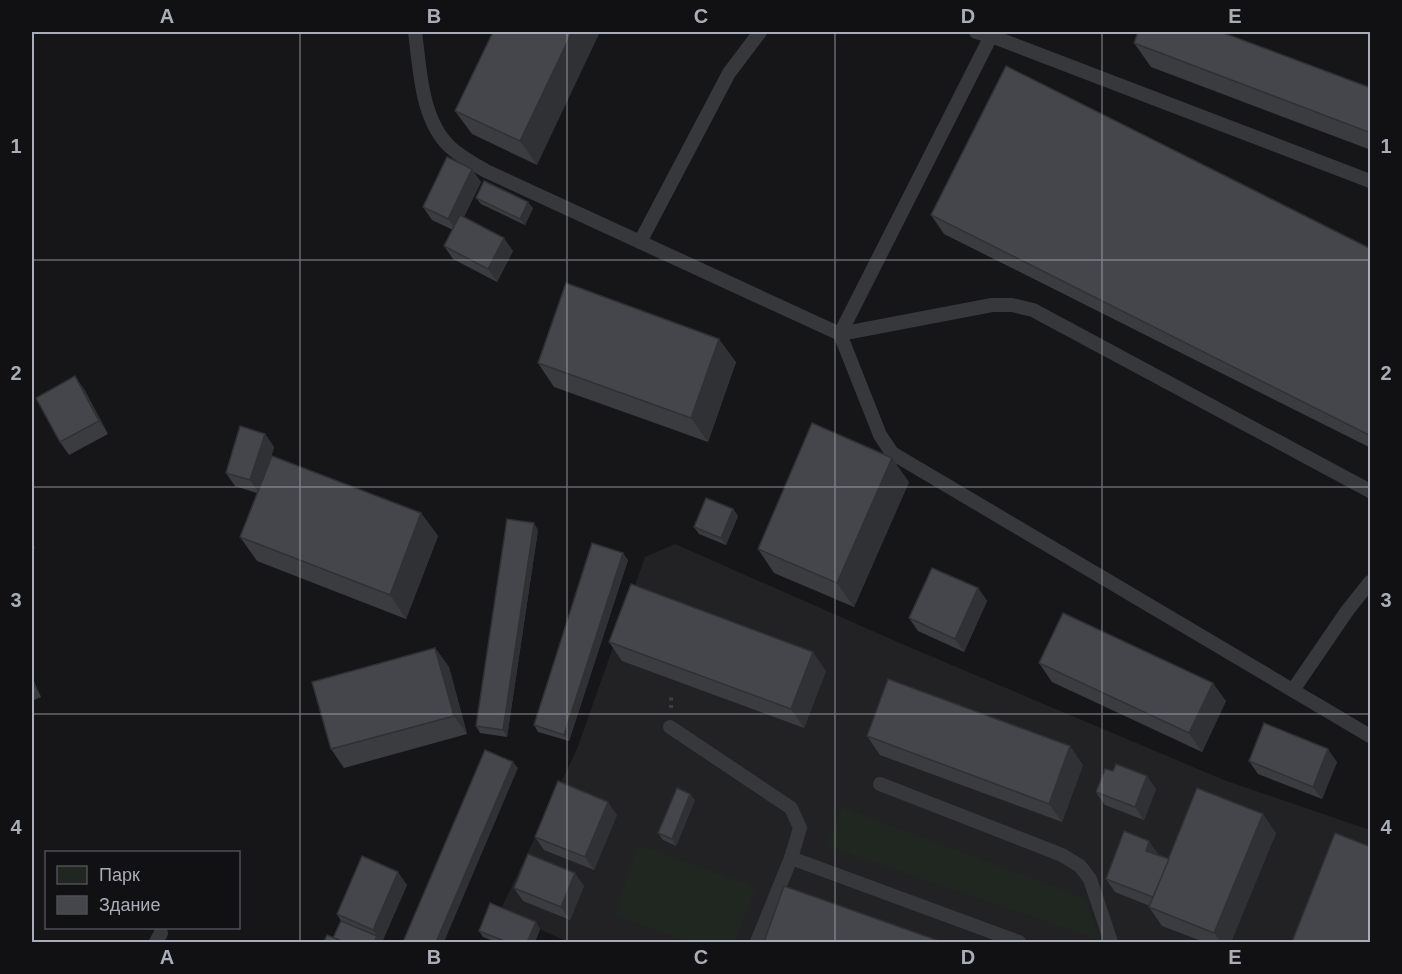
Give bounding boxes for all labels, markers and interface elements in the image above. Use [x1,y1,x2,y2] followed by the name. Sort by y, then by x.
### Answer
[160,5,174,27] text: A
[427,5,441,27] text: B
[694,5,708,27] text: C
[961,5,975,27] text: D
[1228,5,1242,27] text: E
[10,135,22,157] text: 1
[1380,135,1392,157] text: 1
[10,362,22,384] text: 2
[1380,362,1392,384] text: 2
[10,589,22,611] text: 3
[1380,589,1392,611] text: 3
[10,816,22,838] text: 4
[1380,816,1392,838] text: 4
[45,851,240,929] legend
[99,865,140,885] text: Парк
[99,895,160,915] text: Здание
[160,946,174,968] text: A
[427,946,441,968] text: B
[694,946,708,968] text: C
[961,946,975,968] text: D
[1228,946,1242,968] text: E

